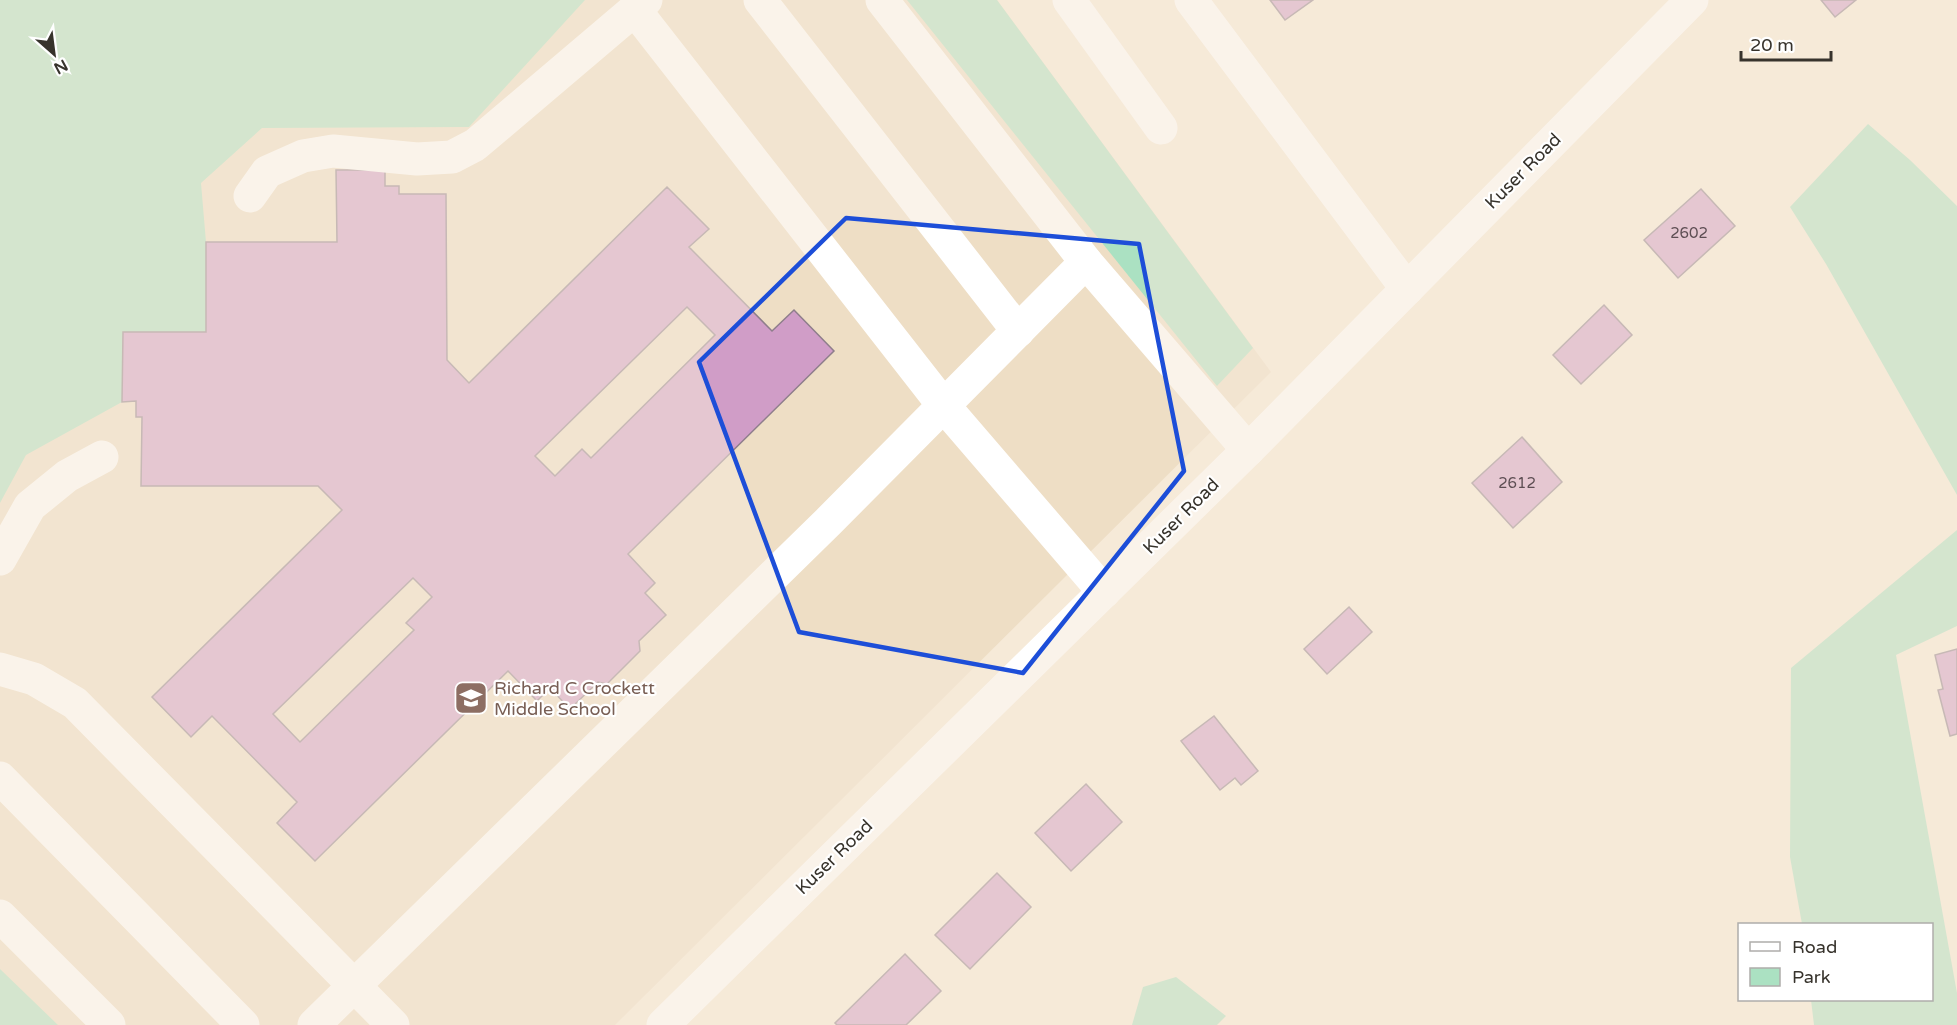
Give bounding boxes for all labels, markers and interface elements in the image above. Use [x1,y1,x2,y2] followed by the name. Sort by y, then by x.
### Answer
[24,24,84,84] north arrow
[1741,24,1831,62] scale bar
[1750,34,1794,56] text: 20 m
[50,55,71,78] text: N
[1480,128,1566,214] street label: Kuser Road
[1670,224,1708,242] house number: 2602
[1138,473,1224,559] street label: Kuser Road
[1498,474,1536,492] house number: 2612
[494,677,655,720] place label: Richard C Crockett Middle School
[453,680,489,716] school or university icon: Richard C Crockett Middle School
[791,815,877,899] street label: Kuser Road
[1738,923,1933,1001] legend
[1792,936,1837,958] text: Road
[1792,966,1831,988] text: Park

